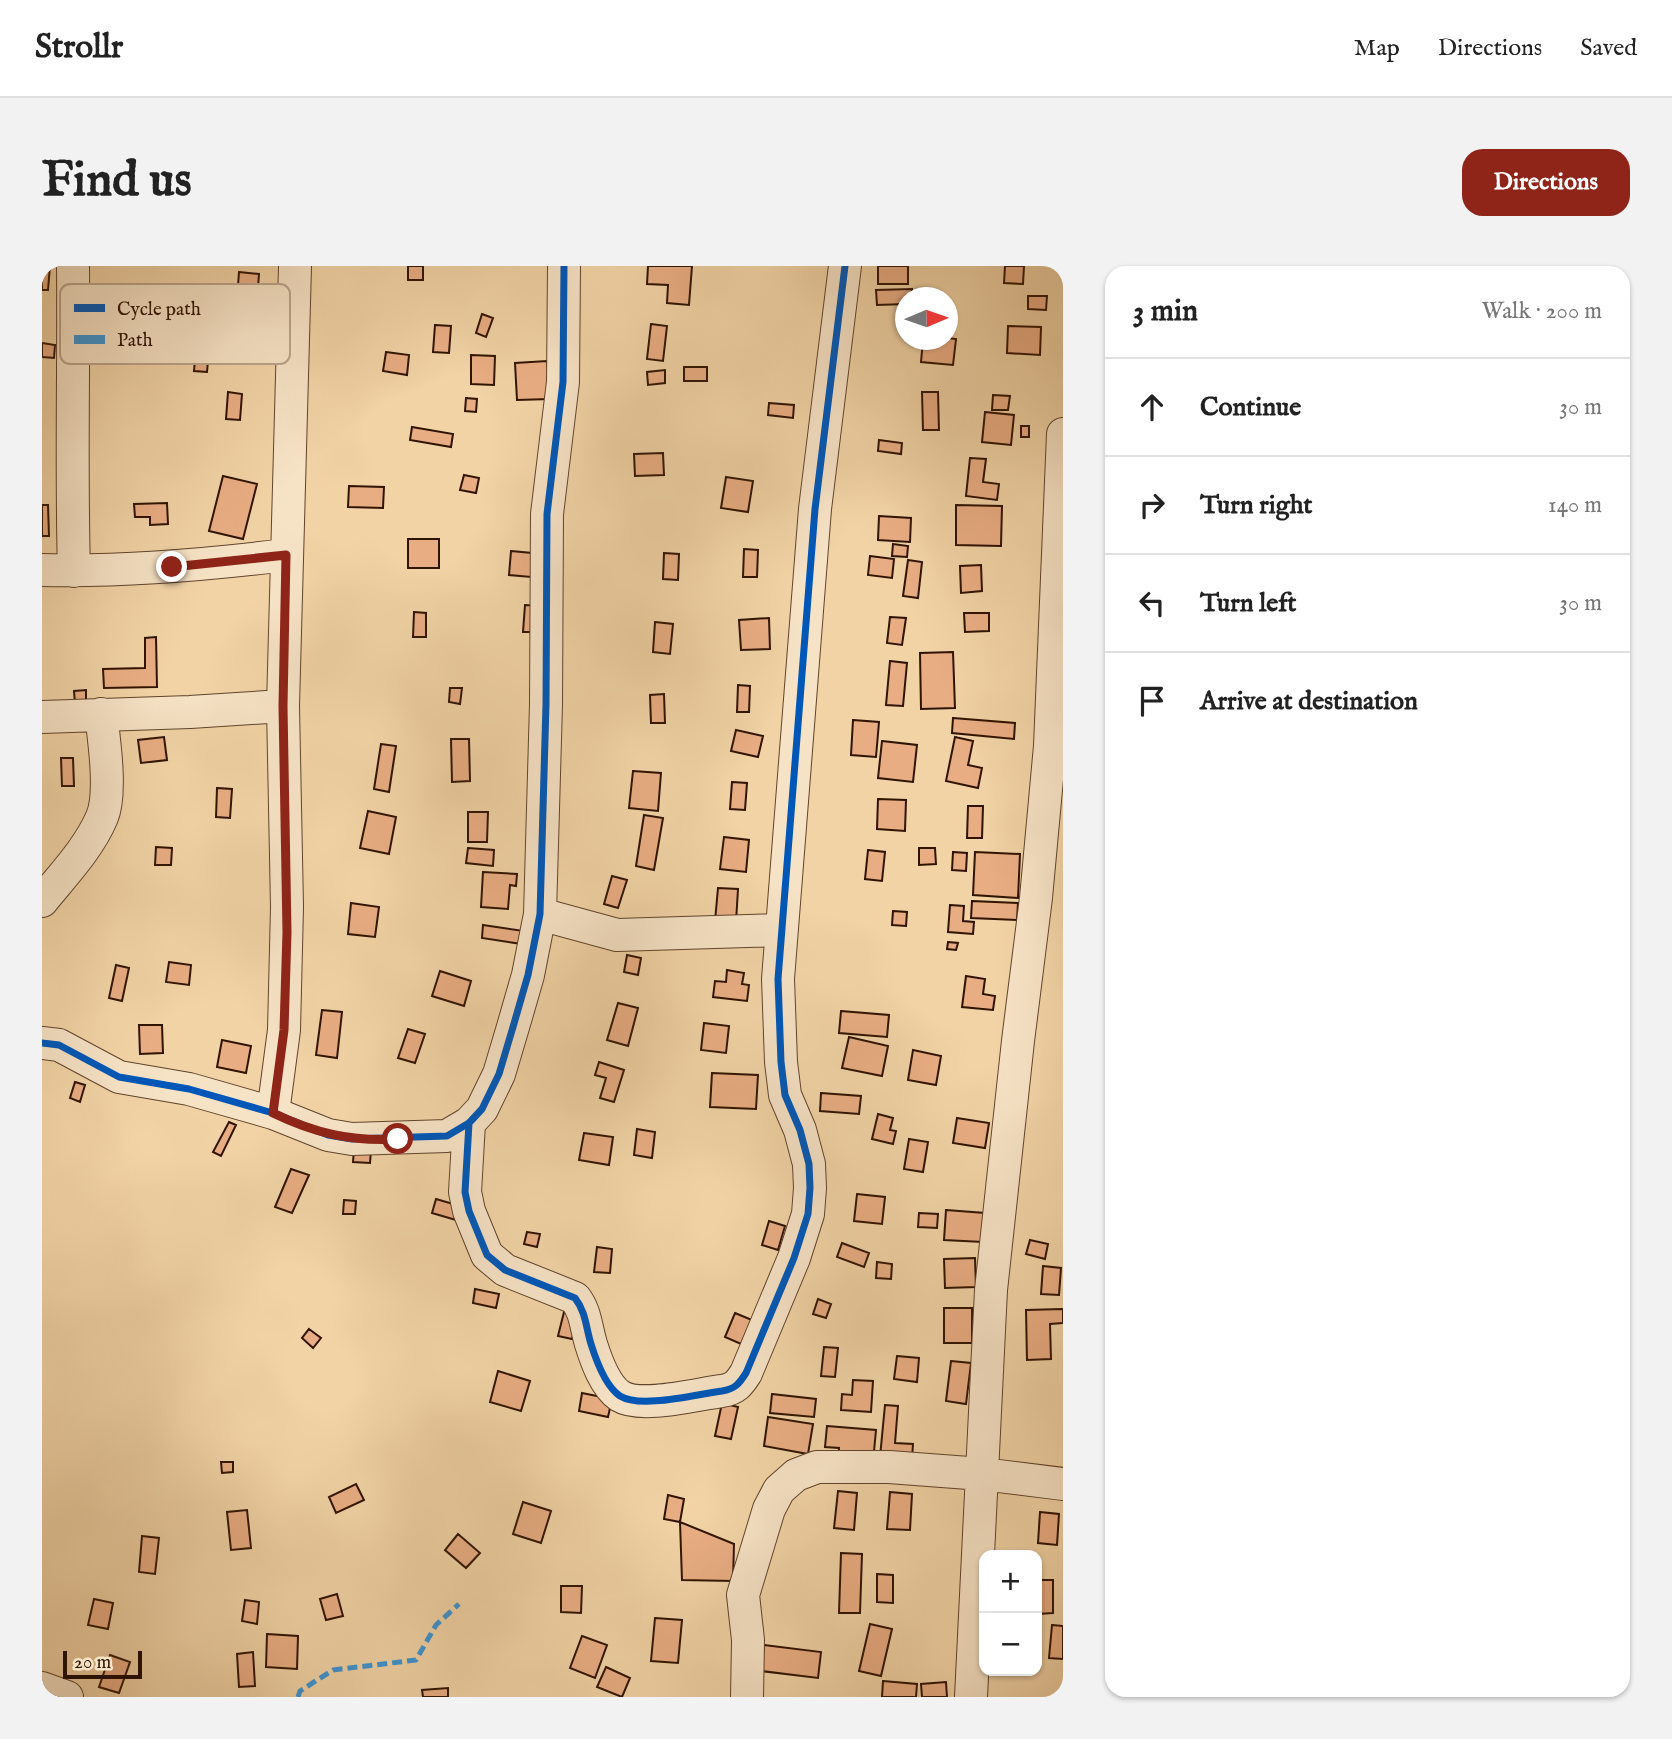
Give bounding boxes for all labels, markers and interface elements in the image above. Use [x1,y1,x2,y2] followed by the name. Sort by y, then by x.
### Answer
[35,27,123,69] text: Strollr
[1354,33,1400,64] text: Map
[1438,33,1542,64] text: Directions
[1580,33,1637,64] text: Saved
[1462,149,1630,216] button: Directions
[42,151,192,213] text: Find us
[60,284,290,364] legend
[895,287,958,350] north arrow
[1133,293,1198,331] text: 3 min
[1482,297,1602,326] text: Walk · 200 m
[117,298,201,322] text: Cycle path
[117,329,153,353] text: Path
[1133,388,1171,426] icon: ahead
[1200,391,1301,424] text: Continue
[1559,393,1602,422] text: 30 m
[1133,486,1171,524] icon: right
[1200,489,1313,522] text: Turn right
[1548,491,1602,520] text: 140 m
[156,551,187,582] route end
[1133,584,1171,622] icon: left
[1200,587,1297,620] text: Turn left
[1559,589,1602,618] text: 30 m
[1133,682,1171,720] icon: arrive
[1200,685,1418,718] text: Arrive at destination
[382,1123,413,1154] route start
[979,1550,1042,1676] map controls
[979,1550,1042,1613] button: +
[979,1613,1042,1676] button: −
[63,1648,142,1680] scale bar
[74,1651,111,1675] text: 20 m

